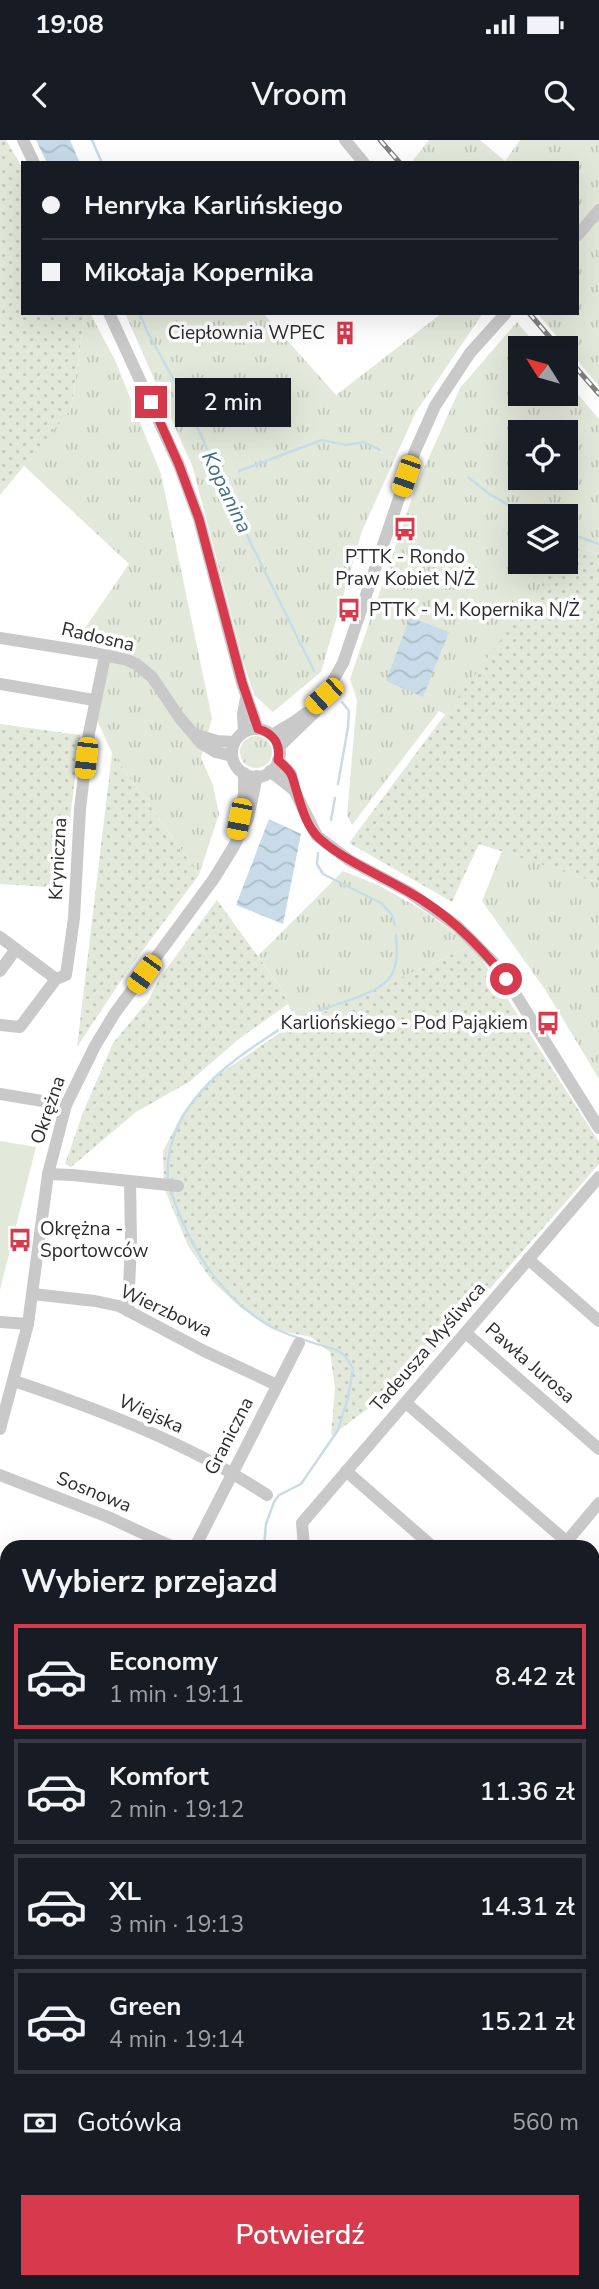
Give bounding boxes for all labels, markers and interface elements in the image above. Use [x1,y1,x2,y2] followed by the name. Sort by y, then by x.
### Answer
[35,7,104,42] text: 19:08
[251,73,348,116] text: Vroom
[21,76,59,114] icon: back
[540,76,578,114] icon: search
[84,188,343,223] text: Henryka Karlińskiego
[84,255,314,290] text: Mikołaja Kopernika
[331,319,359,347] building icon: Ciepłownia WPEC
[168,320,325,346] place label: Ciepłownia WPEC
[508,336,578,406] north arrow
[508,336,578,574] map controls
[176,378,291,426] callout: 2 min
[135,386,167,418] route end
[204,387,262,418] text: 2 min
[508,420,578,490] button: locate
[195,446,259,538] water label: Kopanina
[390,453,423,499] car
[508,504,578,574] button: layers
[391,515,419,543] bus stop icon: PTTK - Rondo Praw Kobiet N/Ż
[335,544,475,592] place label: PTTK - Rondo Praw Kobiet N/Ż
[335,596,363,624] bus stop icon: PTTK - M. Kopernika N/Ż
[369,597,580,623] place label: PTTK - M. Kopernika N/Ż
[59,616,137,658] street label: Radosna
[302,674,347,718] car
[74,736,99,780] car
[225,796,254,842] car
[43,817,73,901] street label: Kryniczna
[124,951,165,997] car
[490,963,522,995] route start
[534,1009,562,1037] bus stop icon: Karliońskiego - Pod Pająkiem
[281,1010,528,1036] place label: Karliońskiego - Pod Pająkiem
[24,1072,72,1148] street label: Okrężna
[40,1216,148,1264] place label: Okrężna - Sportowców
[6,1226,34,1254] bus stop icon: Okrężna - Sportowców
[364,1276,492,1418] street label: Tadeusza Myśliwca
[116,1278,216,1344] street label: Wierzbowa
[479,1317,581,1409] street label: Pawła Jurosa
[114,1388,188,1440] street label: Wiejska
[198,1393,260,1479] street label: Graniczna
[53,1465,135,1519] street label: Sosnowa
[21,1560,278,1603] text: Wybierz przejazd
[109,1644,218,1679] text: Economy
[25,1645,88,1708] icon: car
[495,1659,575,1694] text: 8.42 zł
[109,1679,244,1710] text: 1 min · 19:11
[109,1759,209,1794] text: Komfort
[25,1760,88,1823] icon: car
[479,1774,575,1809] text: 11.36 zł
[109,1794,244,1825] text: 2 min · 19:12
[109,1874,141,1909] text: XL
[25,1875,88,1938] icon: car
[479,1889,575,1924] text: 14.31 zł
[109,1909,244,1940] text: 3 min · 19:13
[109,1989,182,2024] text: Green
[25,1990,88,2053] icon: car
[479,2004,575,2039] text: 15.21 zł
[109,2024,244,2055] text: 4 min · 19:14
[21,2104,59,2142] icon: cash
[77,2105,182,2140] text: Gotówka
[512,2107,579,2138] text: 560 m
[21,2195,579,2275] button: Potwierdź

